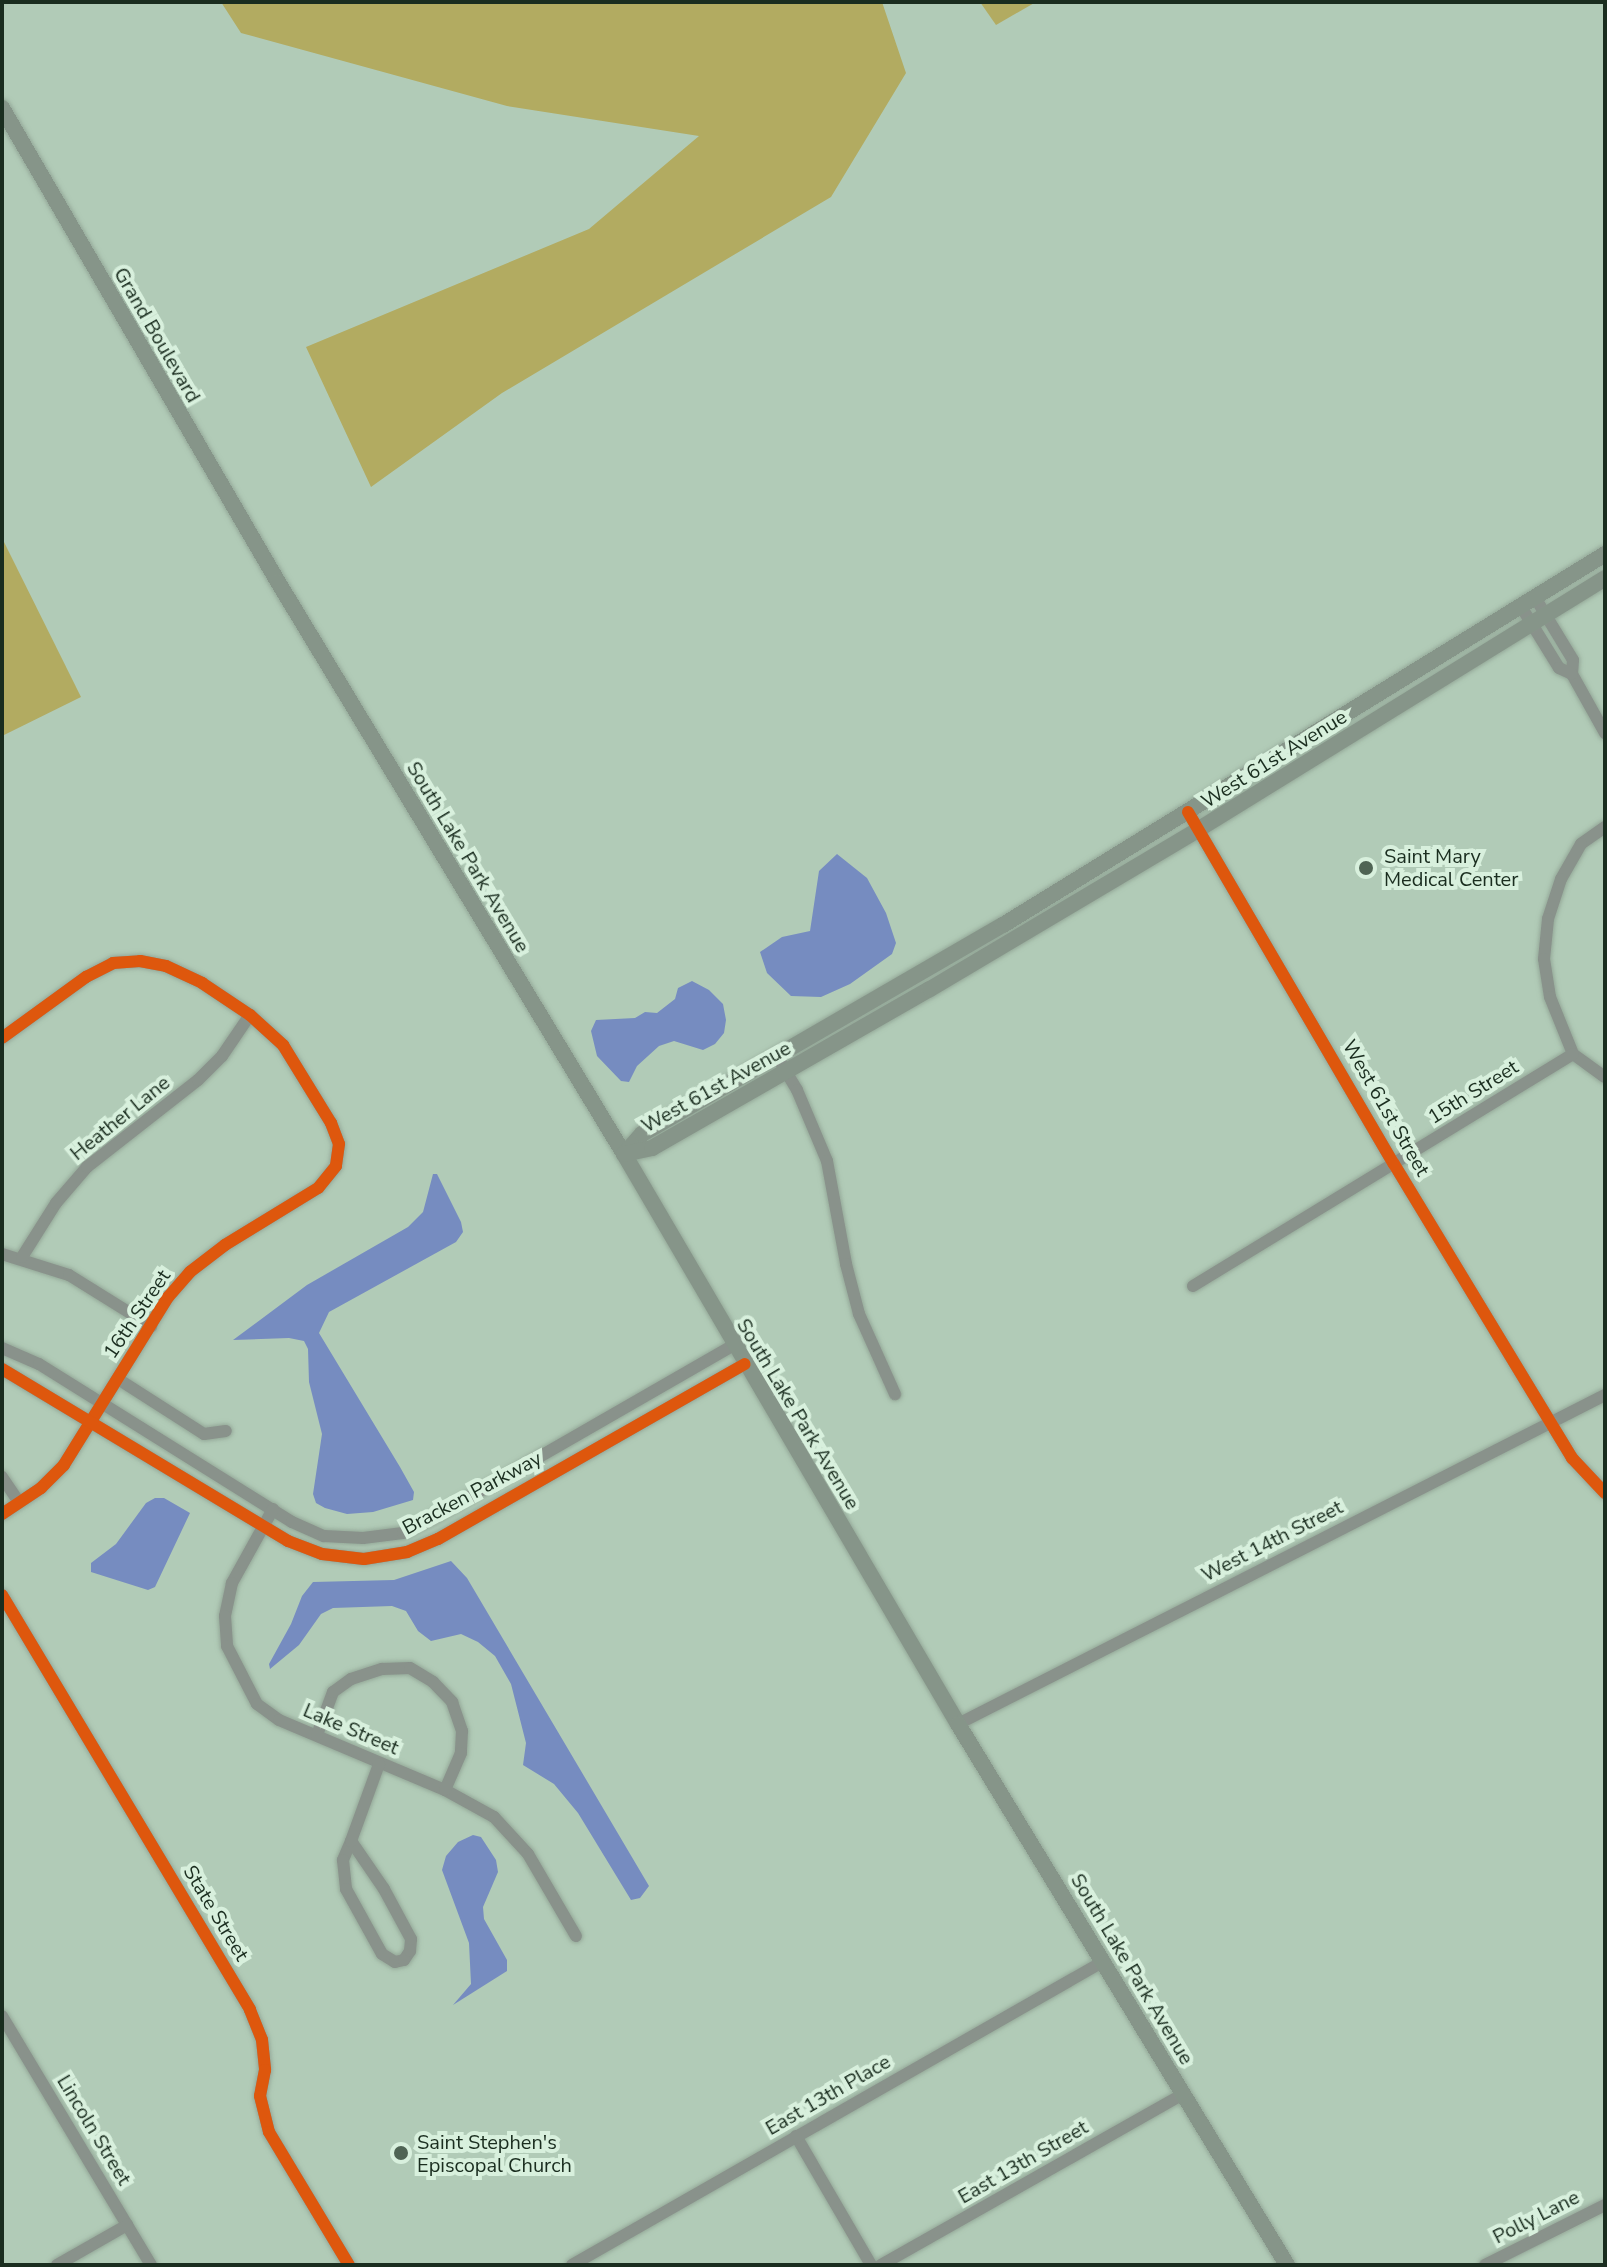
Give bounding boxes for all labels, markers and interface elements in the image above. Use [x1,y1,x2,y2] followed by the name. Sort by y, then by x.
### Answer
[109,263,205,407] street label: Grand Boulevard
[1197,705,1351,813] street label: West 61st Avenue
[402,757,534,957] street label: South Lake Park Avenue
[1384,844,1518,891] place label: Saint Mary Medical Center
[1355,857,1377,879] marker: Saint Mary Medical Center
[637,1036,795,1138] street label: West 61st Avenue
[1337,1036,1435,1180] street label: West 61st Street
[1423,1055,1523,1129] street label: 15th Street
[65,1071,175,1165] street label: Heather Lane
[99,1265,175,1363] street label: 16th Street
[732,1314,864,1514] street label: South Lake Park Avenue
[398,1446,546,1540] street label: Bracken Parkway
[1197,1495,1347,1587] street label: West 14th Street
[300,1698,402,1760] street label: Lake Street
[178,1861,254,1965] street label: State Street
[1066,1869,1198,2069] street label: South Lake Park Avenue
[761,2050,895,2140] street label: East 13th Place
[52,2071,136,2189] street label: Lincoln Street
[954,2115,1092,2209] street label: East 13th Street
[417,2130,572,2177] place label: Saint Stephen's Episcopal Church
[392,2144,410,2162] marker: Saint Stephen's Episcopal Church
[1489,2185,1583,2249] street label: Polly Lane

